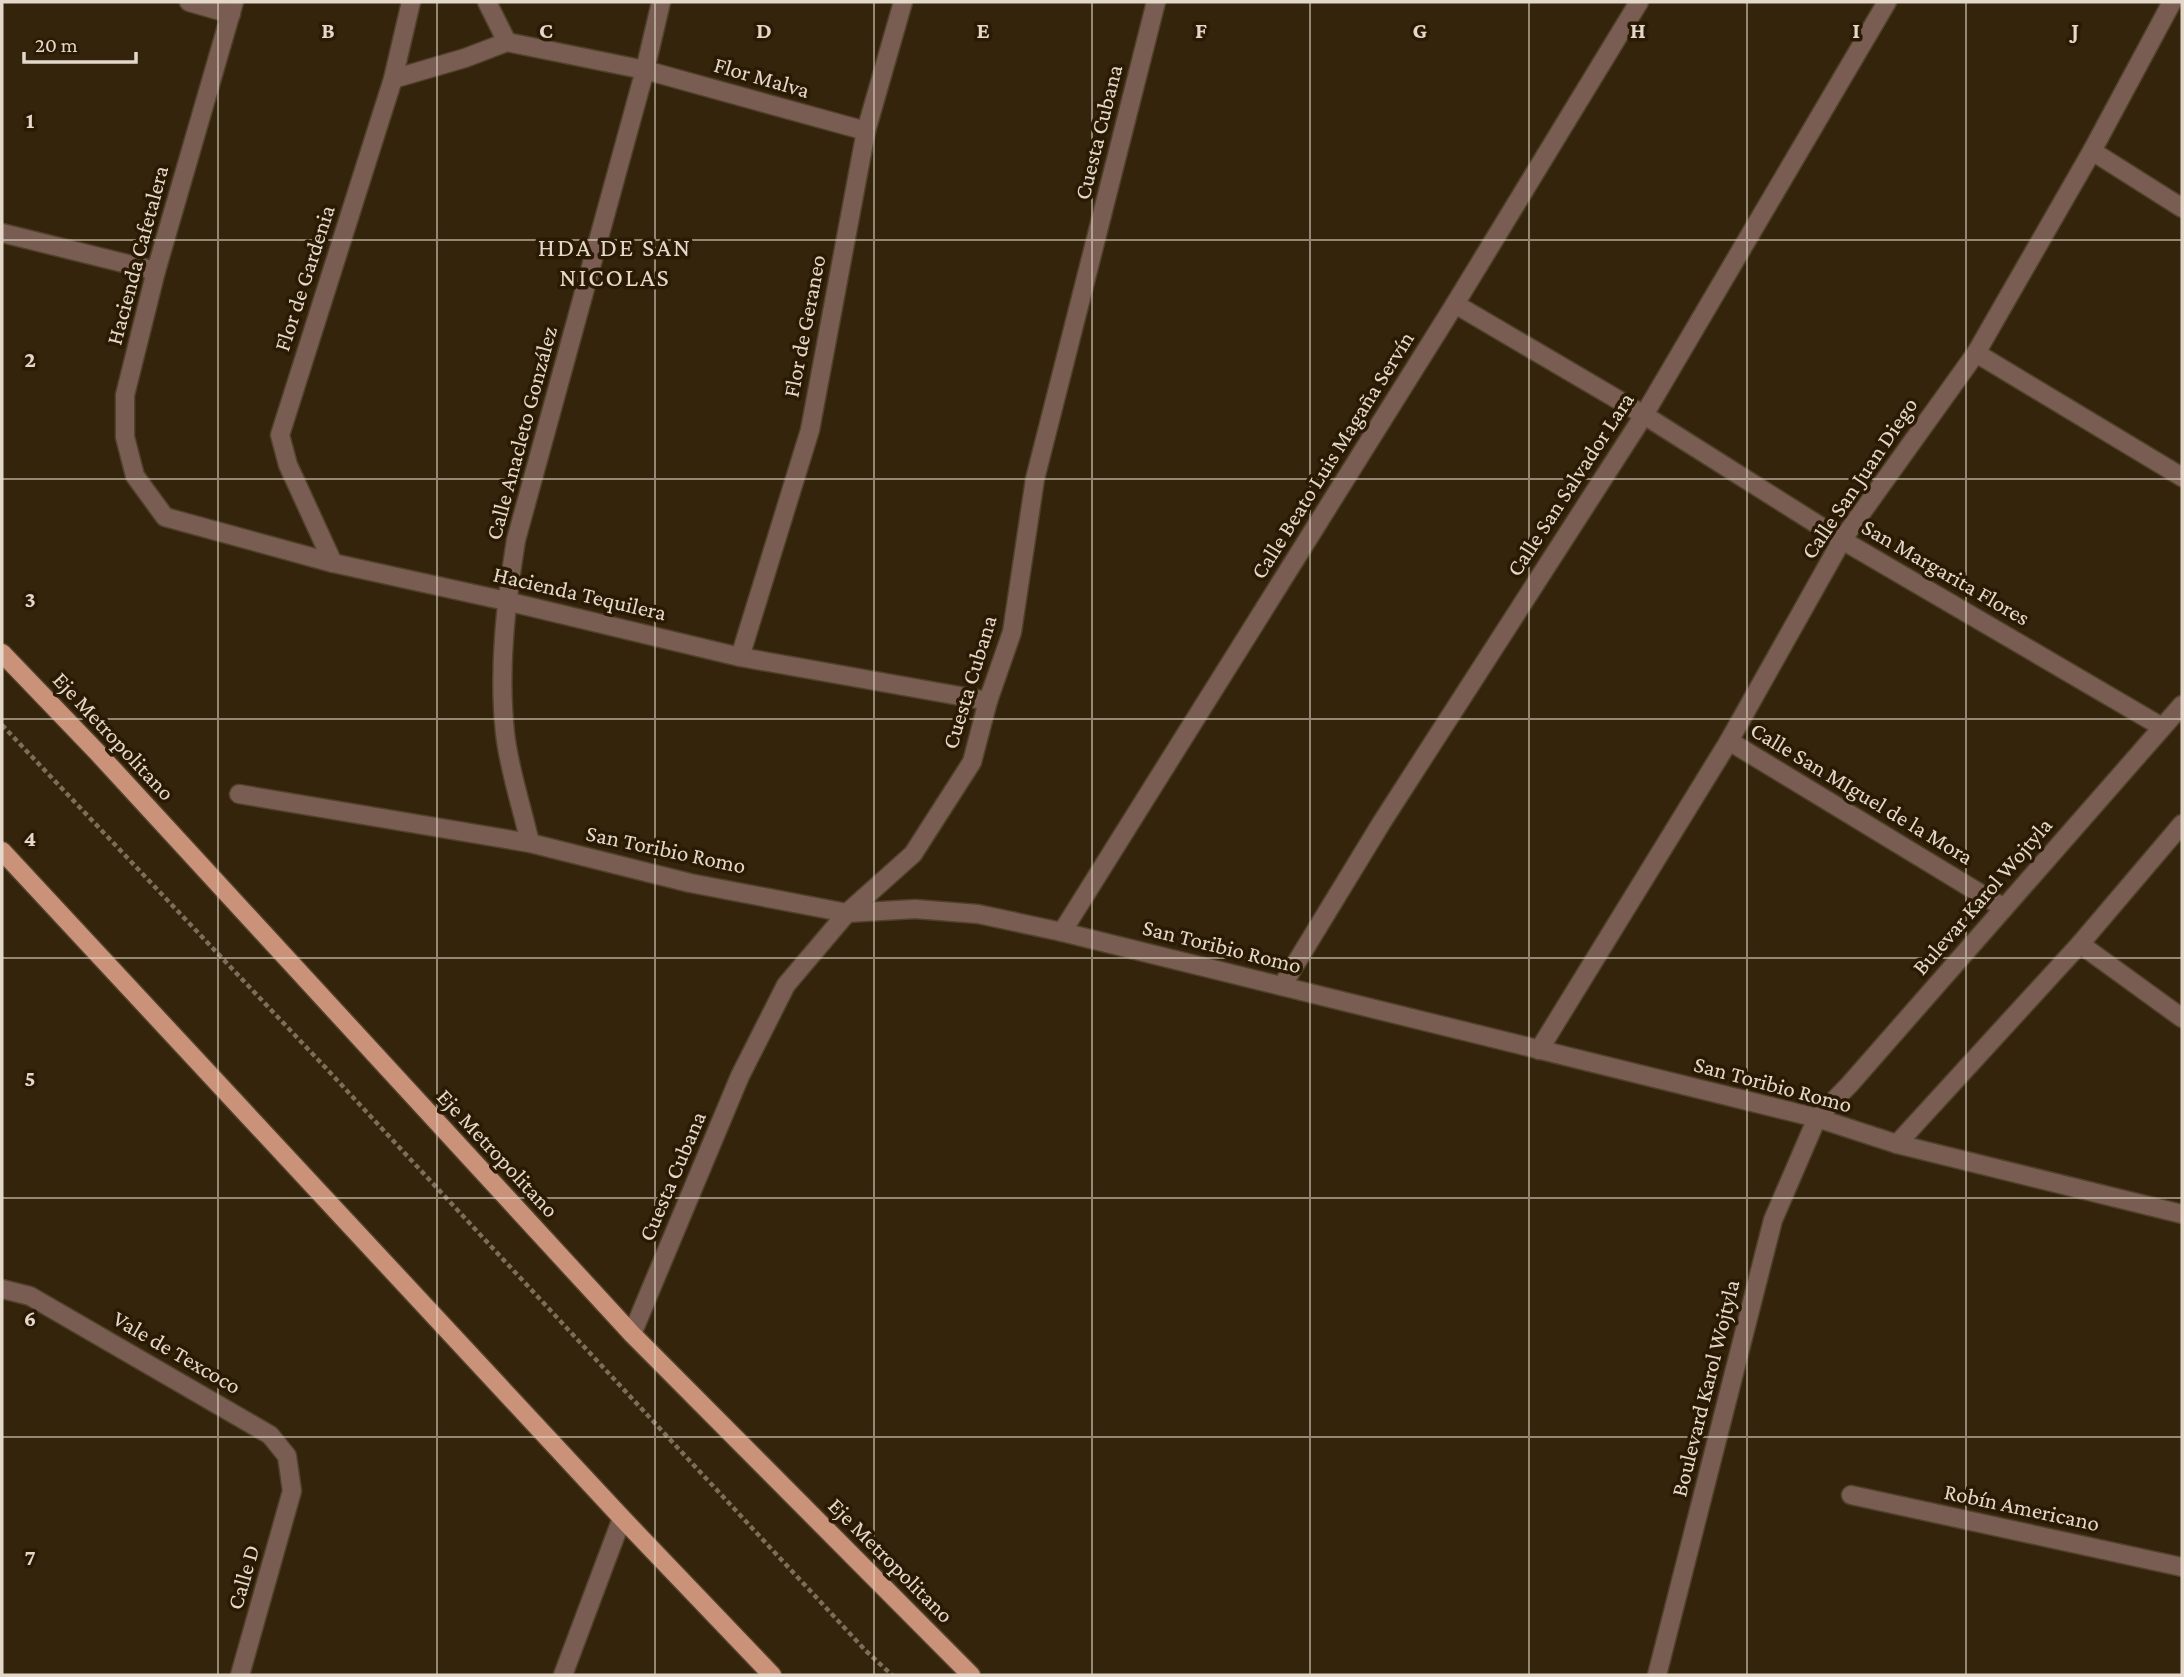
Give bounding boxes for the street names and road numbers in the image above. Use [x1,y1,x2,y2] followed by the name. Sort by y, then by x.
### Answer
[711,51,813,103] street label: Flor Malva
[1069,61,1127,202] street label: Cuesta Cubana
[101,162,174,347] street label: Hacienda Cafetalera
[268,201,340,354] street label: Flor de Gardenia
[777,252,831,400] street label: Flor de Geraneo
[480,323,562,543] street label: Calle Anacleto González
[1245,326,1419,584] street label: Calle Beato Luis Magaña Servín
[1501,387,1639,581] street label: Calle San Salvador Lara
[1795,392,1923,564] street label: Calle San Juan Diego
[1857,513,2035,631] street label: San Margarita Flores
[491,560,670,626] street label: Hacienda Tequilera
[936,612,1002,752] street label: Cuesta Cubana
[48,666,180,806] street label: Eje Metropolitano
[1746,716,1978,870] street label: Calle San MIguel de la Mora
[1907,812,2057,980] street label: Bulevar Karol Wojtyla
[584,819,748,879] street label: San Toribio Romo
[1140,914,1304,978] street label: San Toribio Romo
[1691,1050,1855,1118] street label: San Toribio Romo
[432,1083,564,1223] street label: Eje Metropolitano
[633,1107,711,1245] street label: Cuesta Cubana
[1665,1277,1745,1499] street label: Boulevard Karol Wojtyla
[108,1305,246,1399] street label: Vale de Texcoco
[1942,1478,2102,1536] street label: Robín Americano
[823,1492,959,1628] street label: Eje Metropolitano
[221,1542,265,1612] street label: Calle D

